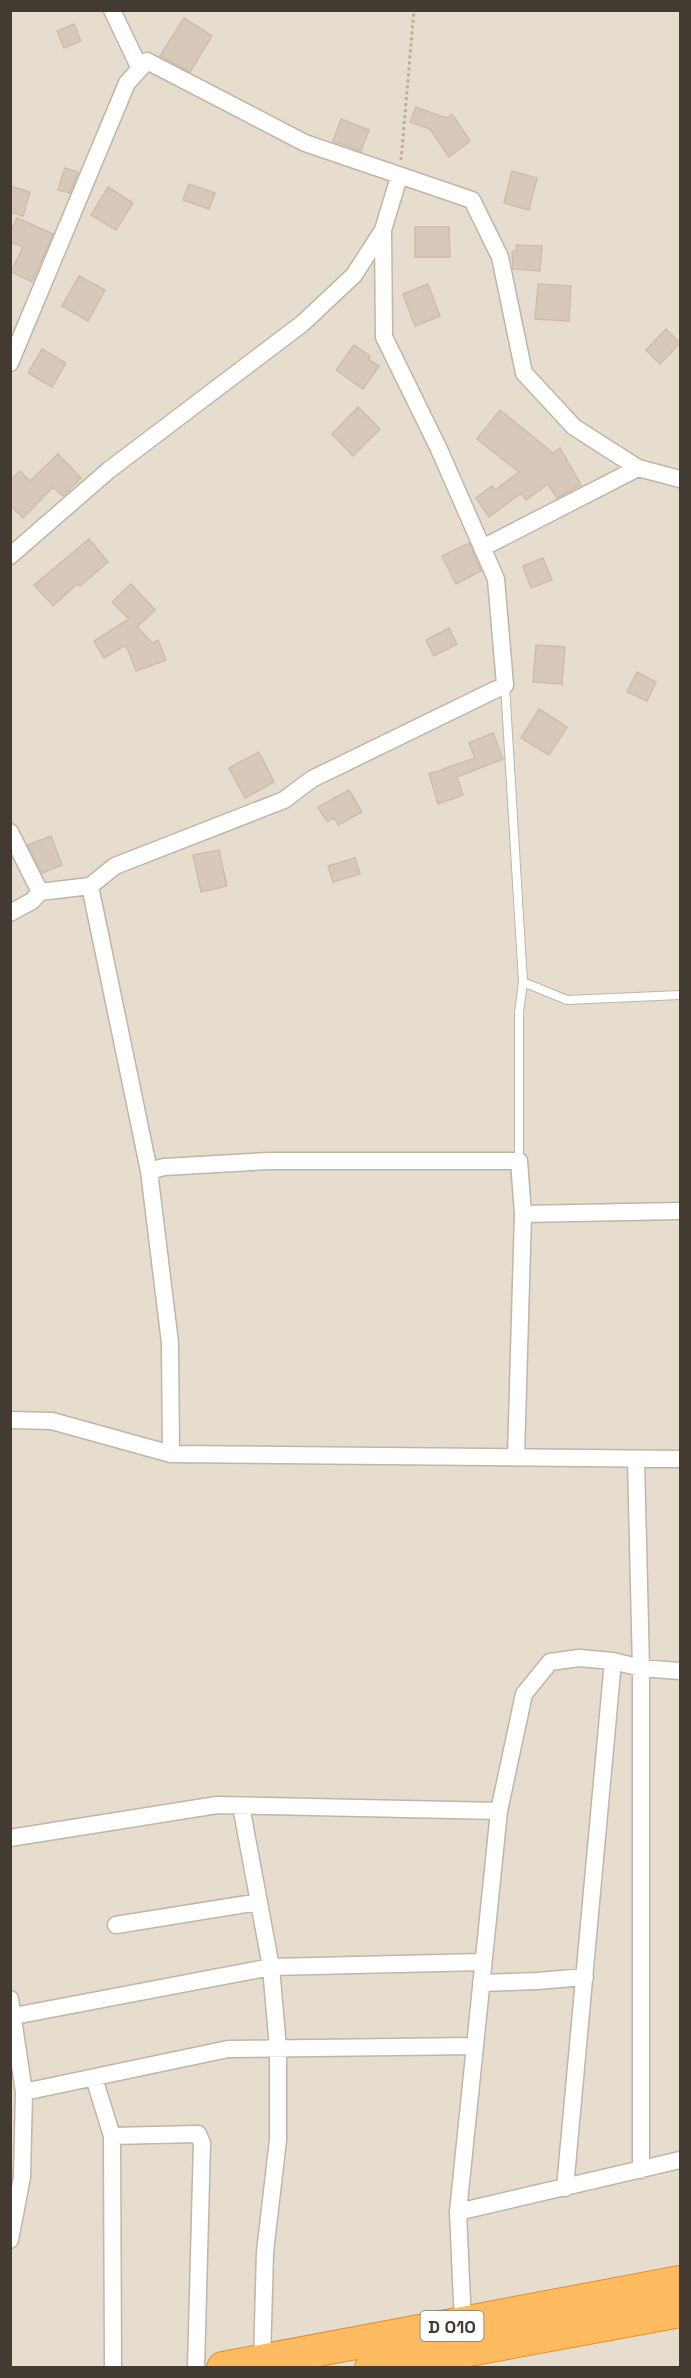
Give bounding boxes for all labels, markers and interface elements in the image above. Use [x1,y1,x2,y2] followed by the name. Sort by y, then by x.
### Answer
[420,2311,484,2341] road number: D 010

